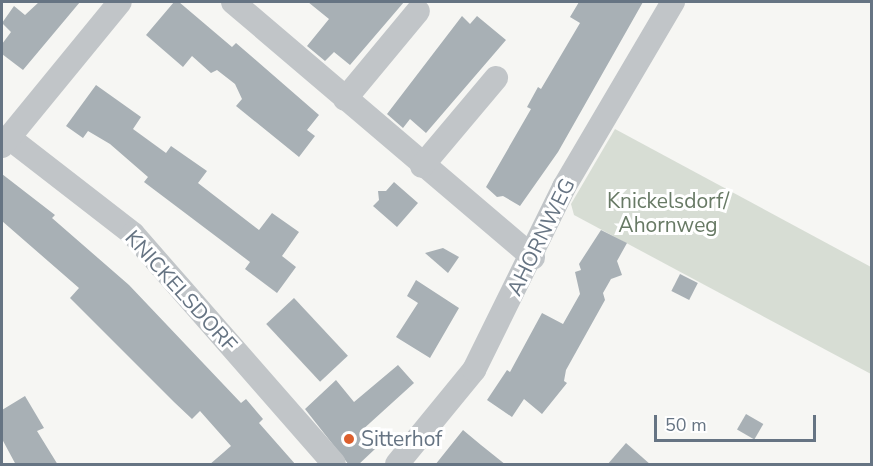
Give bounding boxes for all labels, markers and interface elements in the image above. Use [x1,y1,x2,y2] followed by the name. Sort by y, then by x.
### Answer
[502,174,580,300] street label: AHORNWEG
[607,188,729,238] park label: Knickelsdorf/ Ahornweg
[120,225,242,357] street label: KNICKELSDORF
[657,403,819,441] scale bar
[665,413,707,437] text: 50 m
[361,426,442,452] place label: Sitterhof
[342,432,356,446] marker: Sitterhof

